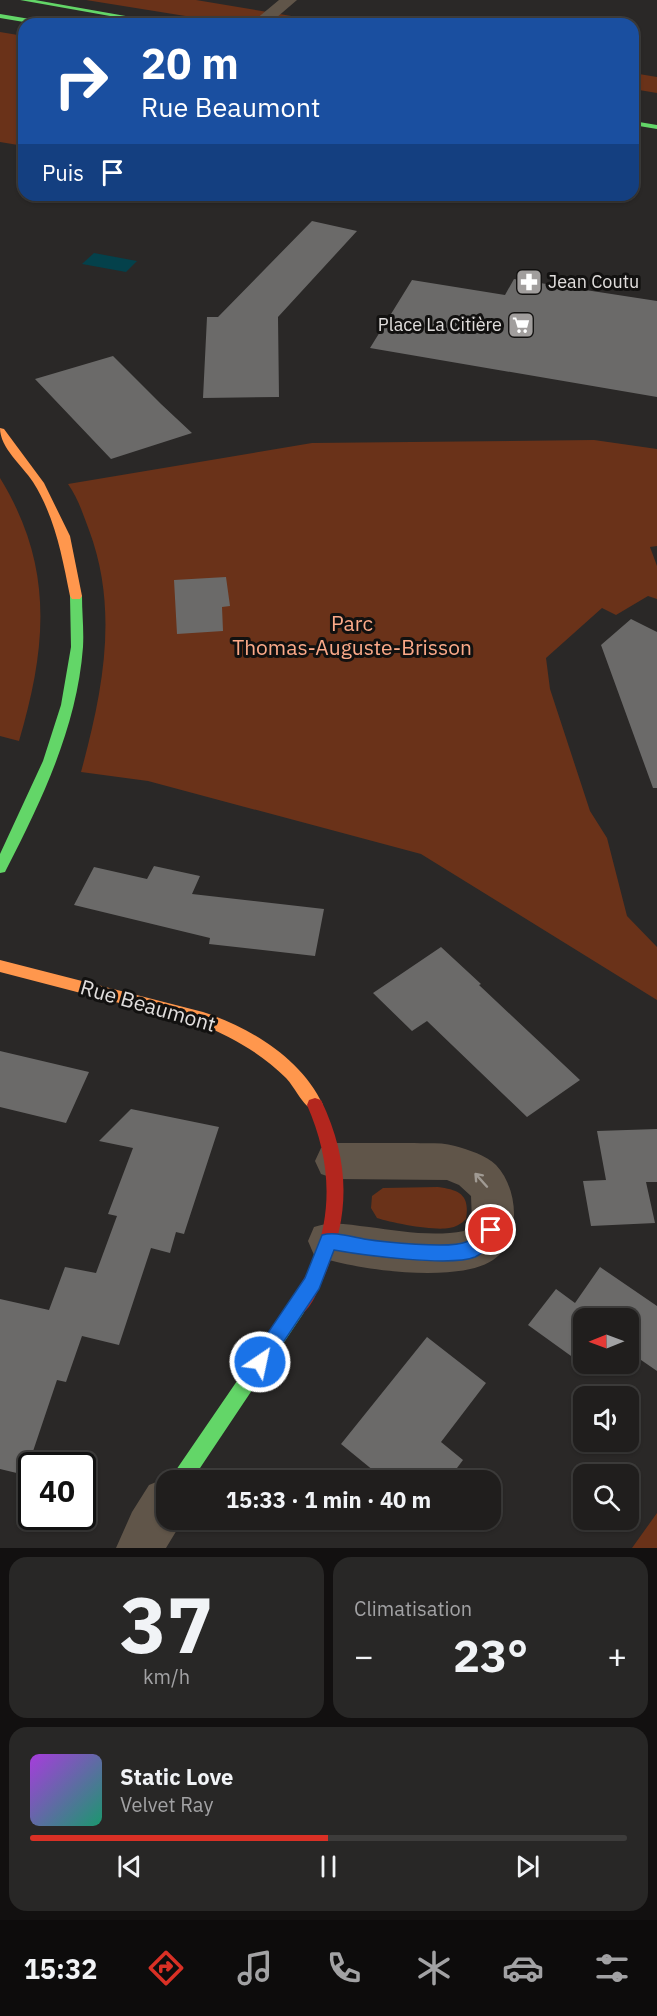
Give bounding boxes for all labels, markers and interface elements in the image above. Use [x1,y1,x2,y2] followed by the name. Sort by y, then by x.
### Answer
[141,36,239,91] text: 20 m
[42,42,120,120] icon: right
[141,89,321,124] text: Rue Beaumont
[96,156,129,189] icon: arrive
[42,158,84,187] text: Puis
[514,267,544,297] pharmacy icon: Jean Coutu
[548,270,639,293] place label: Jean Coutu
[506,310,536,340] supermarket icon: Place La Citière
[378,313,502,336] place label: Place La Citière
[232,609,472,661] park label: Parc Thomas-Auguste-Brisson
[77,972,219,1038] street label: Rue Beaumont
[474,1172,488,1187] one-way arrow
[465,1204,516,1255] pin
[474,1213,507,1246] icon: arrive
[573,1308,639,1374] north arrow
[573,1308,639,1530] map controls
[228,1330,292,1394] position arrow
[573,1386,639,1452] button: sound
[18,1452,96,1530] speed limit sign: 40
[573,1464,639,1530] button: search
[226,1485,431,1514] text: 15:33 · 1 min · 40 m
[120,1573,213,1674] text: 37
[354,1595,472,1622] text: Climatisation
[453,1626,528,1684] text: 23°
[354,1634,374,1677] text: −
[607,1634,627,1677] text: +
[143,1663,190,1690] text: km/h
[120,1762,233,1791] text: Static Love
[120,1791,213,1818] text: Velvet Ray
[113,1850,146,1883] icon: previous
[312,1850,345,1883] icon: pause
[511,1850,544,1883] icon: next
[145,1947,187,1989] icon: directions
[234,1947,276,1989] icon: music
[323,1947,365,1989] icon: phone
[413,1947,455,1989] icon: climate
[502,1947,544,1989] icon: car
[591,1947,633,1989] icon: filters
[24,1951,97,1986] text: 15:32

